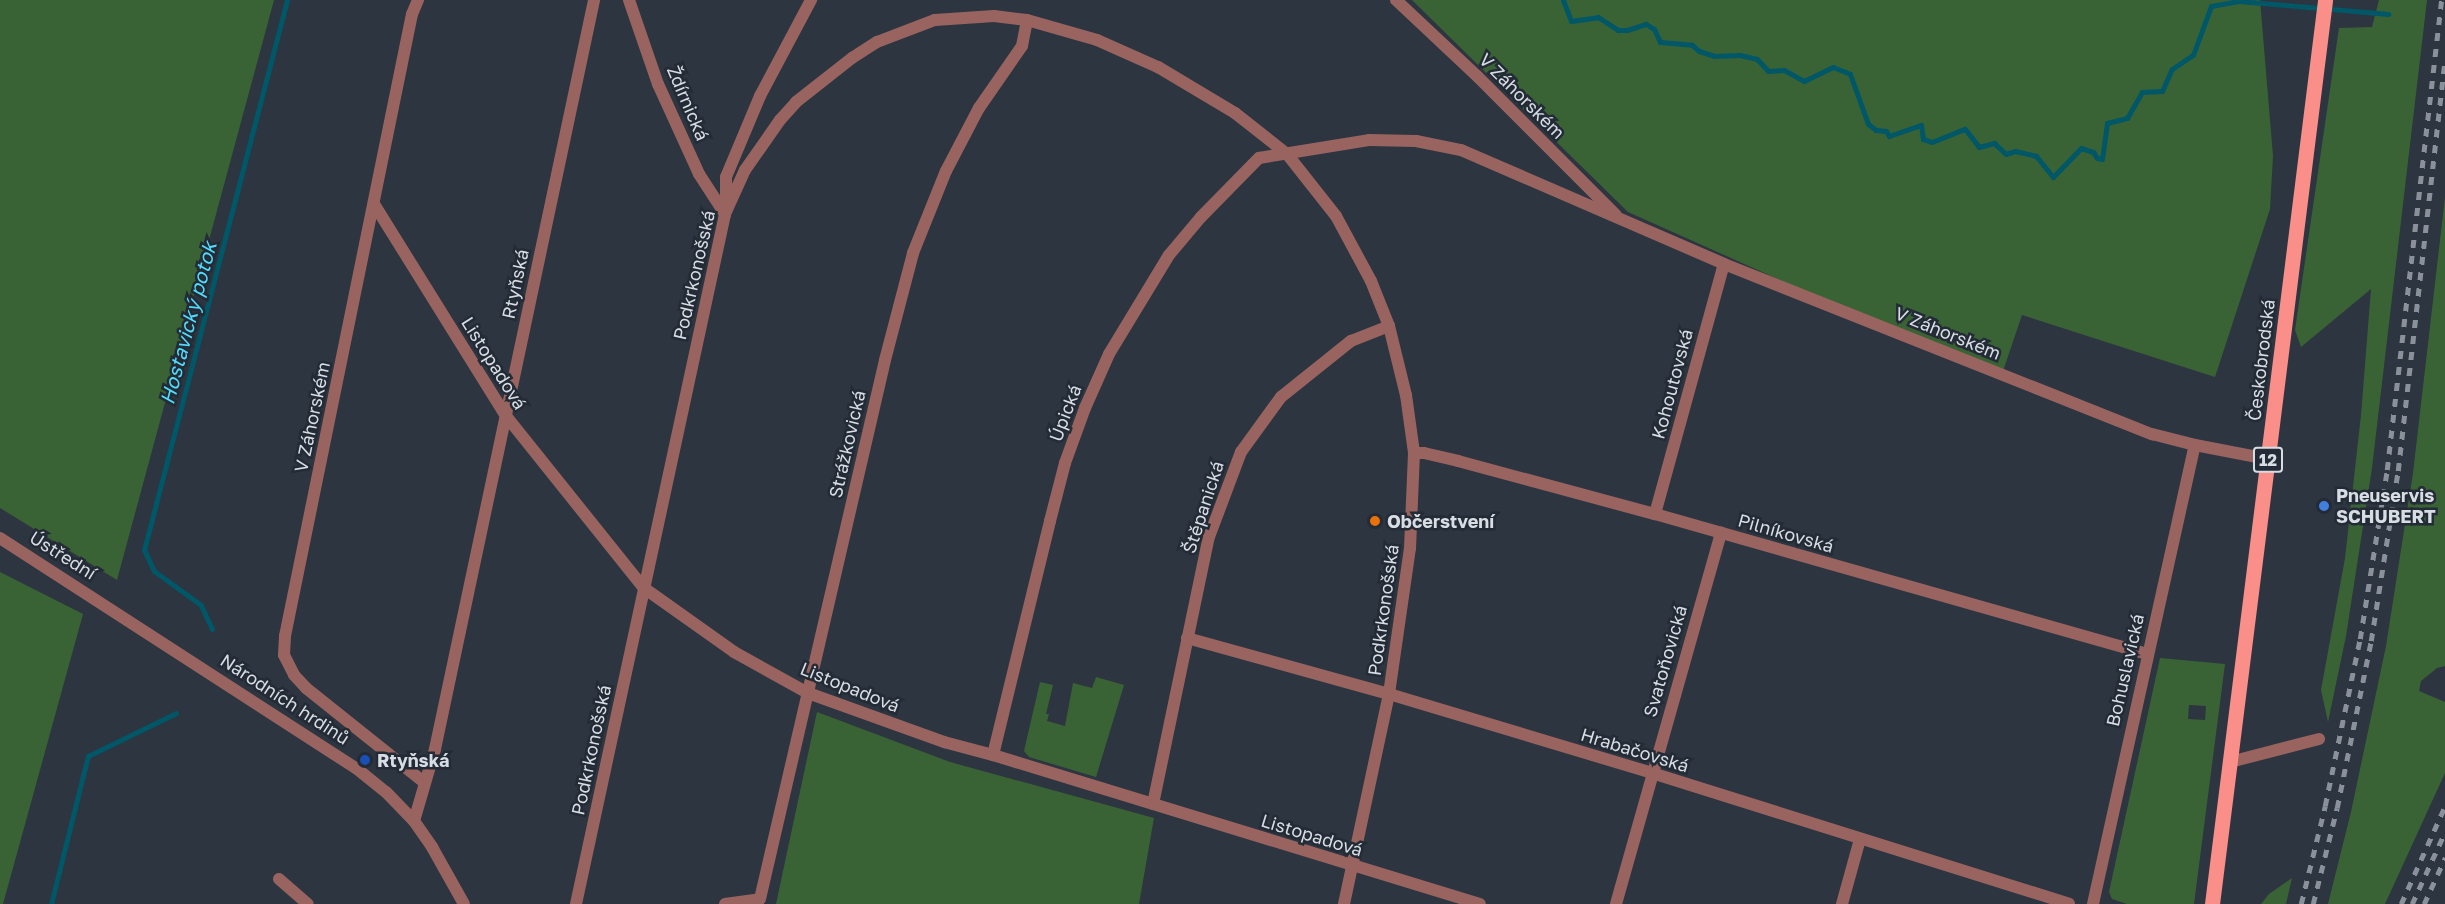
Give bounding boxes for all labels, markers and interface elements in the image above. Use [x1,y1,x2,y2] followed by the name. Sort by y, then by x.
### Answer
[1475,49,1569,143] street label: V Záhorském
[663,62,713,144] street label: Ždírnická
[669,208,719,342] street label: Podkrkonošská
[155,239,221,407] water label: Hostavický potok
[497,247,533,321] street label: Rtyňská
[2243,298,2279,422] street label: Českobrodská
[1892,302,2004,364] street label: V Záhorském
[457,313,531,413] street label: Listopadová
[1647,327,1697,441] street label: Kohoutovská
[290,360,334,474] street label: V Záhorském
[1044,382,1086,444] street label: Úpická
[824,388,870,500] street label: Strážkovická
[2253,447,2283,473] road number: 12
[1178,458,1228,556] street label: Štěpanická
[2336,485,2436,528] place label: Pneuservis SCHUBERT
[2317,499,2331,513] marker: Pneuservis SCHUBERT
[1736,509,1836,557] street label: Pilníkovská
[1387,510,1494,532] place label: Občerstvení
[1368,514,1382,528] marker: Občerstvení
[26,526,100,584] street label: Ústřední
[1363,543,1403,677] street label: Podkrkonošská
[1639,603,1691,719] street label: Svatoňovická
[2102,612,2148,728] street label: Bohuslavická
[216,649,354,749] street label: Národních hrdinů
[797,657,903,717] street label: Listopadová
[567,683,615,817] street label: Podkrkonošská
[1578,723,1692,777] street label: Hrabačovská
[377,749,449,771] place label: Rtyňská
[358,753,372,767] marker: Rtyňská
[1259,809,1365,861] street label: Listopadová

